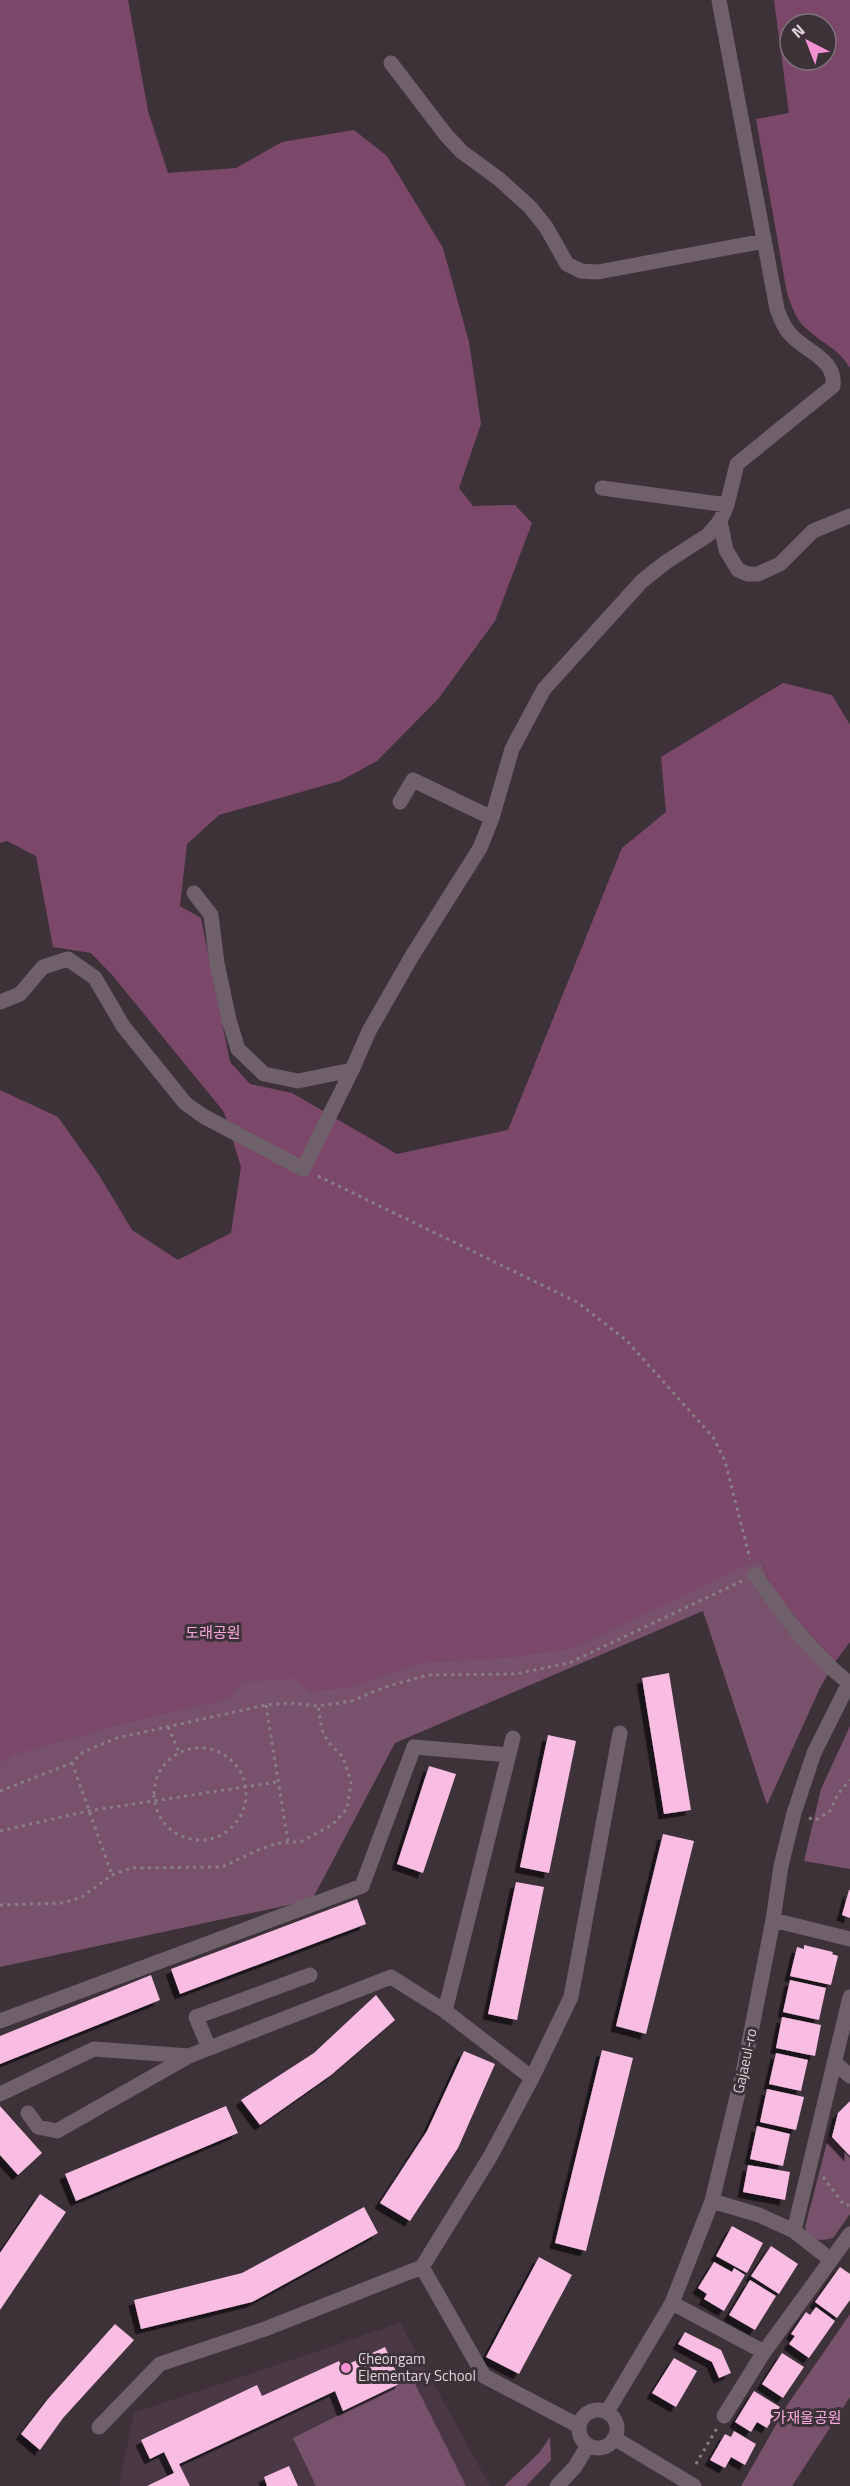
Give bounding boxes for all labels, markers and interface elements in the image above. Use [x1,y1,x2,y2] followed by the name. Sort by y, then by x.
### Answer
[778,12,838,72] north arrow
[786,18,810,43] text: N
[185,1621,241,1644] park label: 도래공원
[726,2026,763,2096] street label: Gajaeul-ro
[358,2347,476,2387] place label: Cheongam Elementary School
[339,2361,353,2375] marker: Cheongam Elementary School
[772,2406,842,2429] park label: 가재울공원

